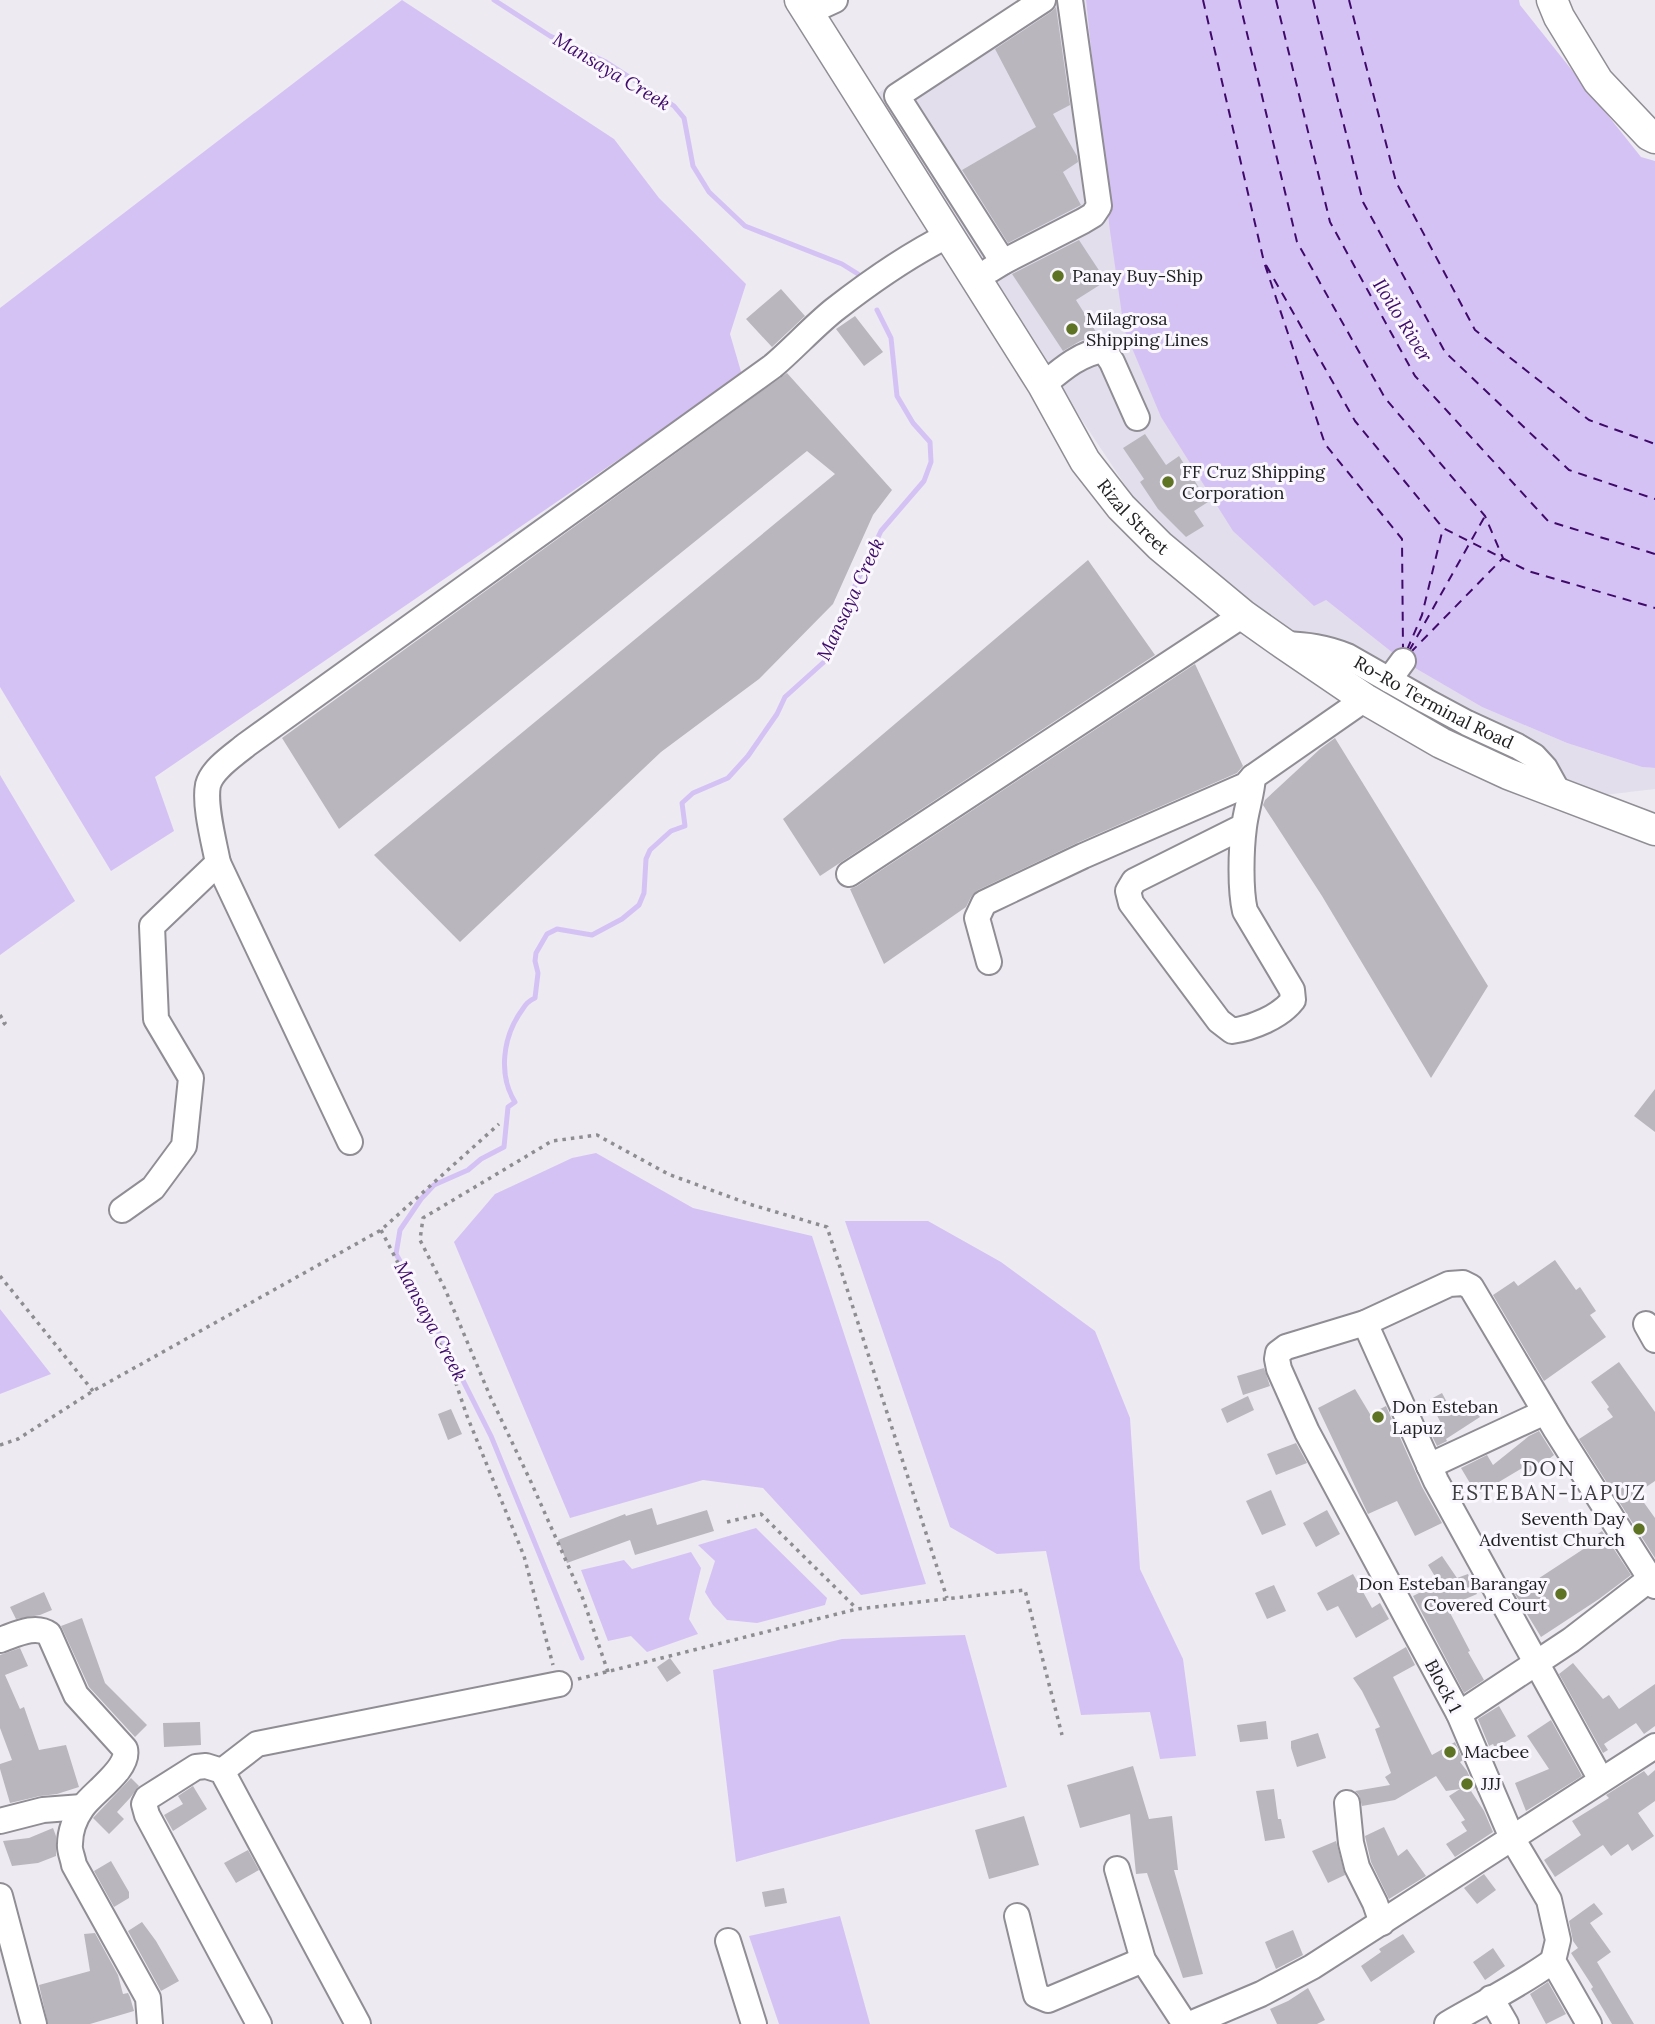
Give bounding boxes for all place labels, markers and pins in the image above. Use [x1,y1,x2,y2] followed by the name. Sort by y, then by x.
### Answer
[1072,264,1203,287] place label: Panay Buy-Ship
[1050,268,1066,284] marker: Panay Buy-Ship
[1086,307,1209,351] place label: Milagrosa Shipping Lines
[1064,321,1080,337] marker: Milagrosa Shipping Lines
[1182,460,1326,504] place label: FF Cruz Shipping Corporation
[1160,474,1176,490] marker: FF Cruz Shipping Corporation
[1392,1395,1499,1439] place label: Don Esteban Lapuz
[1370,1409,1386,1425] marker: Don Esteban Lapuz
[1478,1507,1625,1551] place label: Seventh Day Adventist Church
[1631,1521,1647,1537] marker: Seventh Day Adventist Church
[1359,1572,1547,1616] place label: Don Esteban Barangay Covered Court
[1553,1586,1569,1602] marker: Don Esteban Barangay Covered Court
[1464,1740,1530,1763] place label: Macbee
[1442,1744,1458,1760] marker: Macbee
[1480,1772,1501,1795] place label: JJJ
[1459,1776,1475,1792] marker: JJJ

